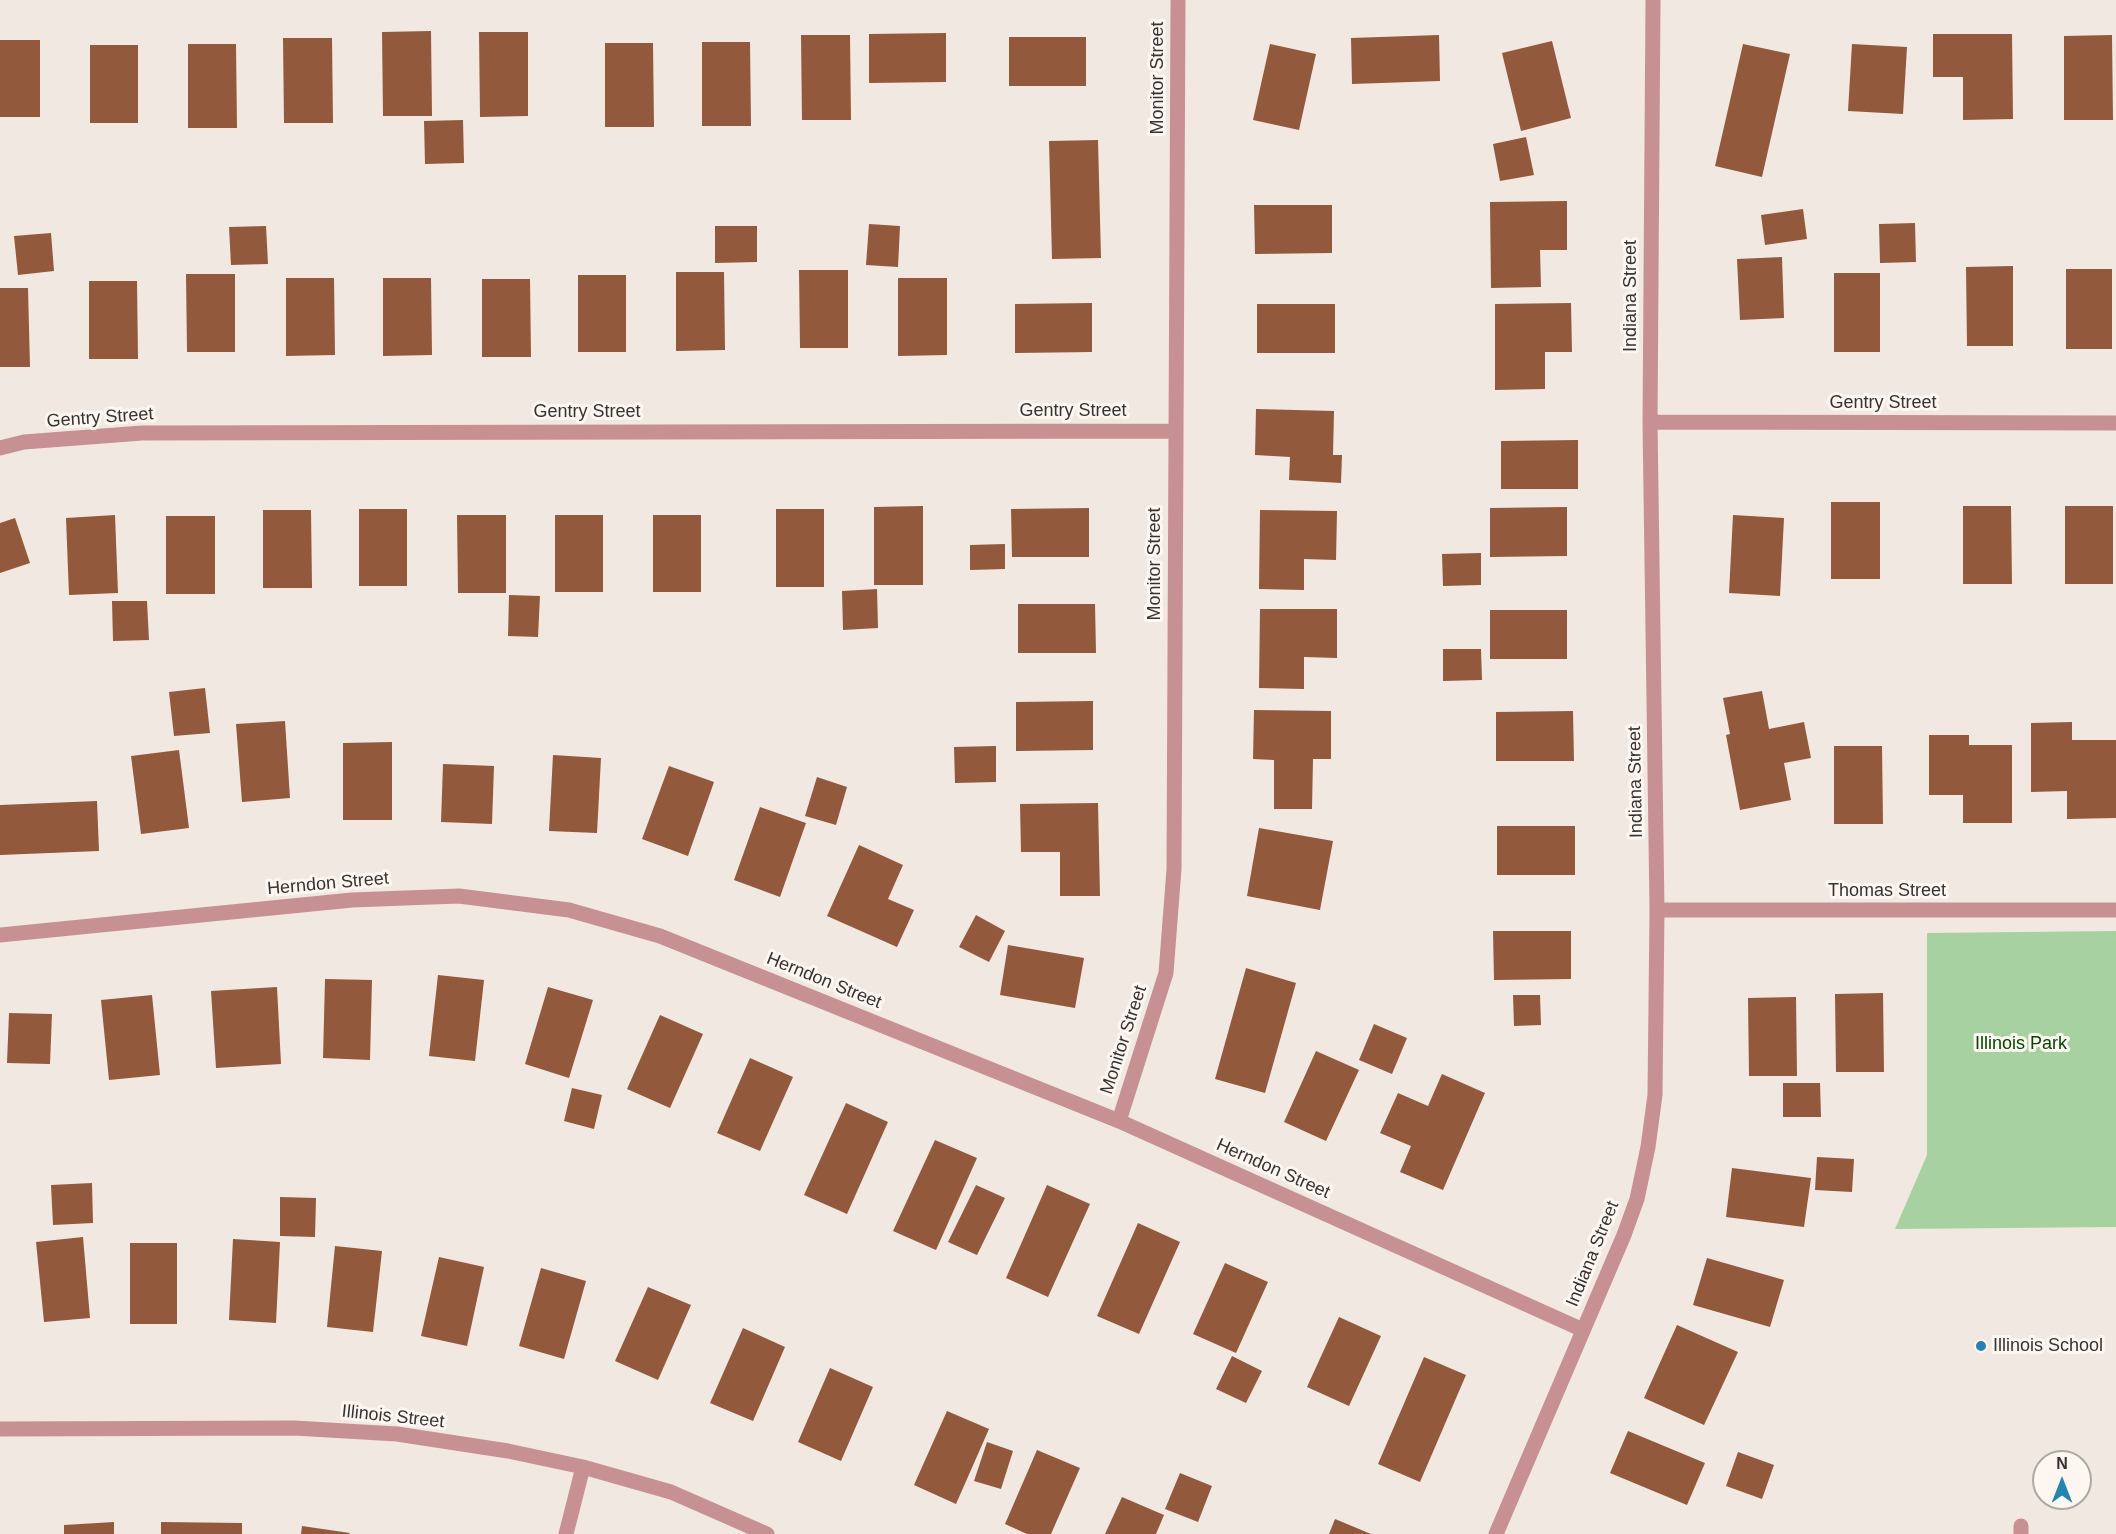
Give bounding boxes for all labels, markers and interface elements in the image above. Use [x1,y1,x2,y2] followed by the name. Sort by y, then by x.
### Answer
[1147,21,1169,135] street label: Monitor Street
[1620,240,1642,352] street label: Indiana Street
[1829,392,1937,414] street label: Gentry Street
[1019,400,1127,422] street label: Gentry Street
[533,401,641,423] street label: Gentry Street
[46,403,154,433] street label: Gentry Street
[1144,507,1166,621] street label: Monitor Street
[1624,726,1648,838] street label: Indiana Street
[266,868,390,900] street label: Herndon Street
[1828,880,1946,902] street label: Thomas Street
[763,948,885,1014] street label: Herndon Street
[1096,983,1152,1097] street label: Monitor Street
[1975,1033,2067,1055] park label: Illinois Park
[1213,1134,1333,1204] street label: Herndon Street
[1562,1198,1624,1310] street label: Indiana Street
[1993,1335,2103,1357] place label: Illinois School
[1974,1339,1988,1353] marker: Illinois School
[341,1401,445,1433] street label: Illinois Street
[2032,1450,2092,1510] north arrow
[2056,1455,2068,1472] text: N

